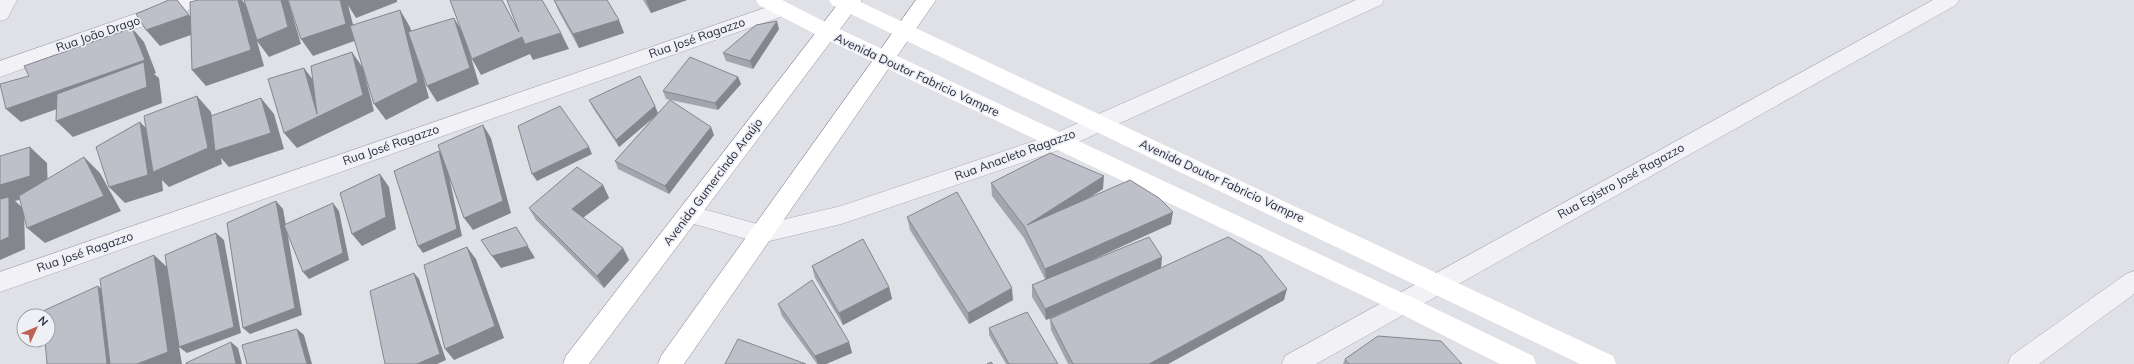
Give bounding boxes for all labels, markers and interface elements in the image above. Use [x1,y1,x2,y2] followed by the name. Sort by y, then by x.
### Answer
[54,12,142,55] street label: Rua João Drago
[647,14,747,61] street label: Rua José Ragazzo
[832,30,1002,119] street label: Avenida Doutor Fabricio Vampre
[660,115,766,248] street label: Avenida Gumercindo Araújo
[341,121,441,168] street label: Rua José Ragazzo
[953,126,1077,183] street label: Rua Anacleto Ragazzo
[1137,136,1307,225] street label: Avenida Doutor Fabricio Vampre
[1555,139,1687,222] street label: Rua Egistro José Ragazzo
[35,228,135,275] street label: Rua José Ragazzo
[16,308,56,348] north arrow
[35,313,51,329] text: N

